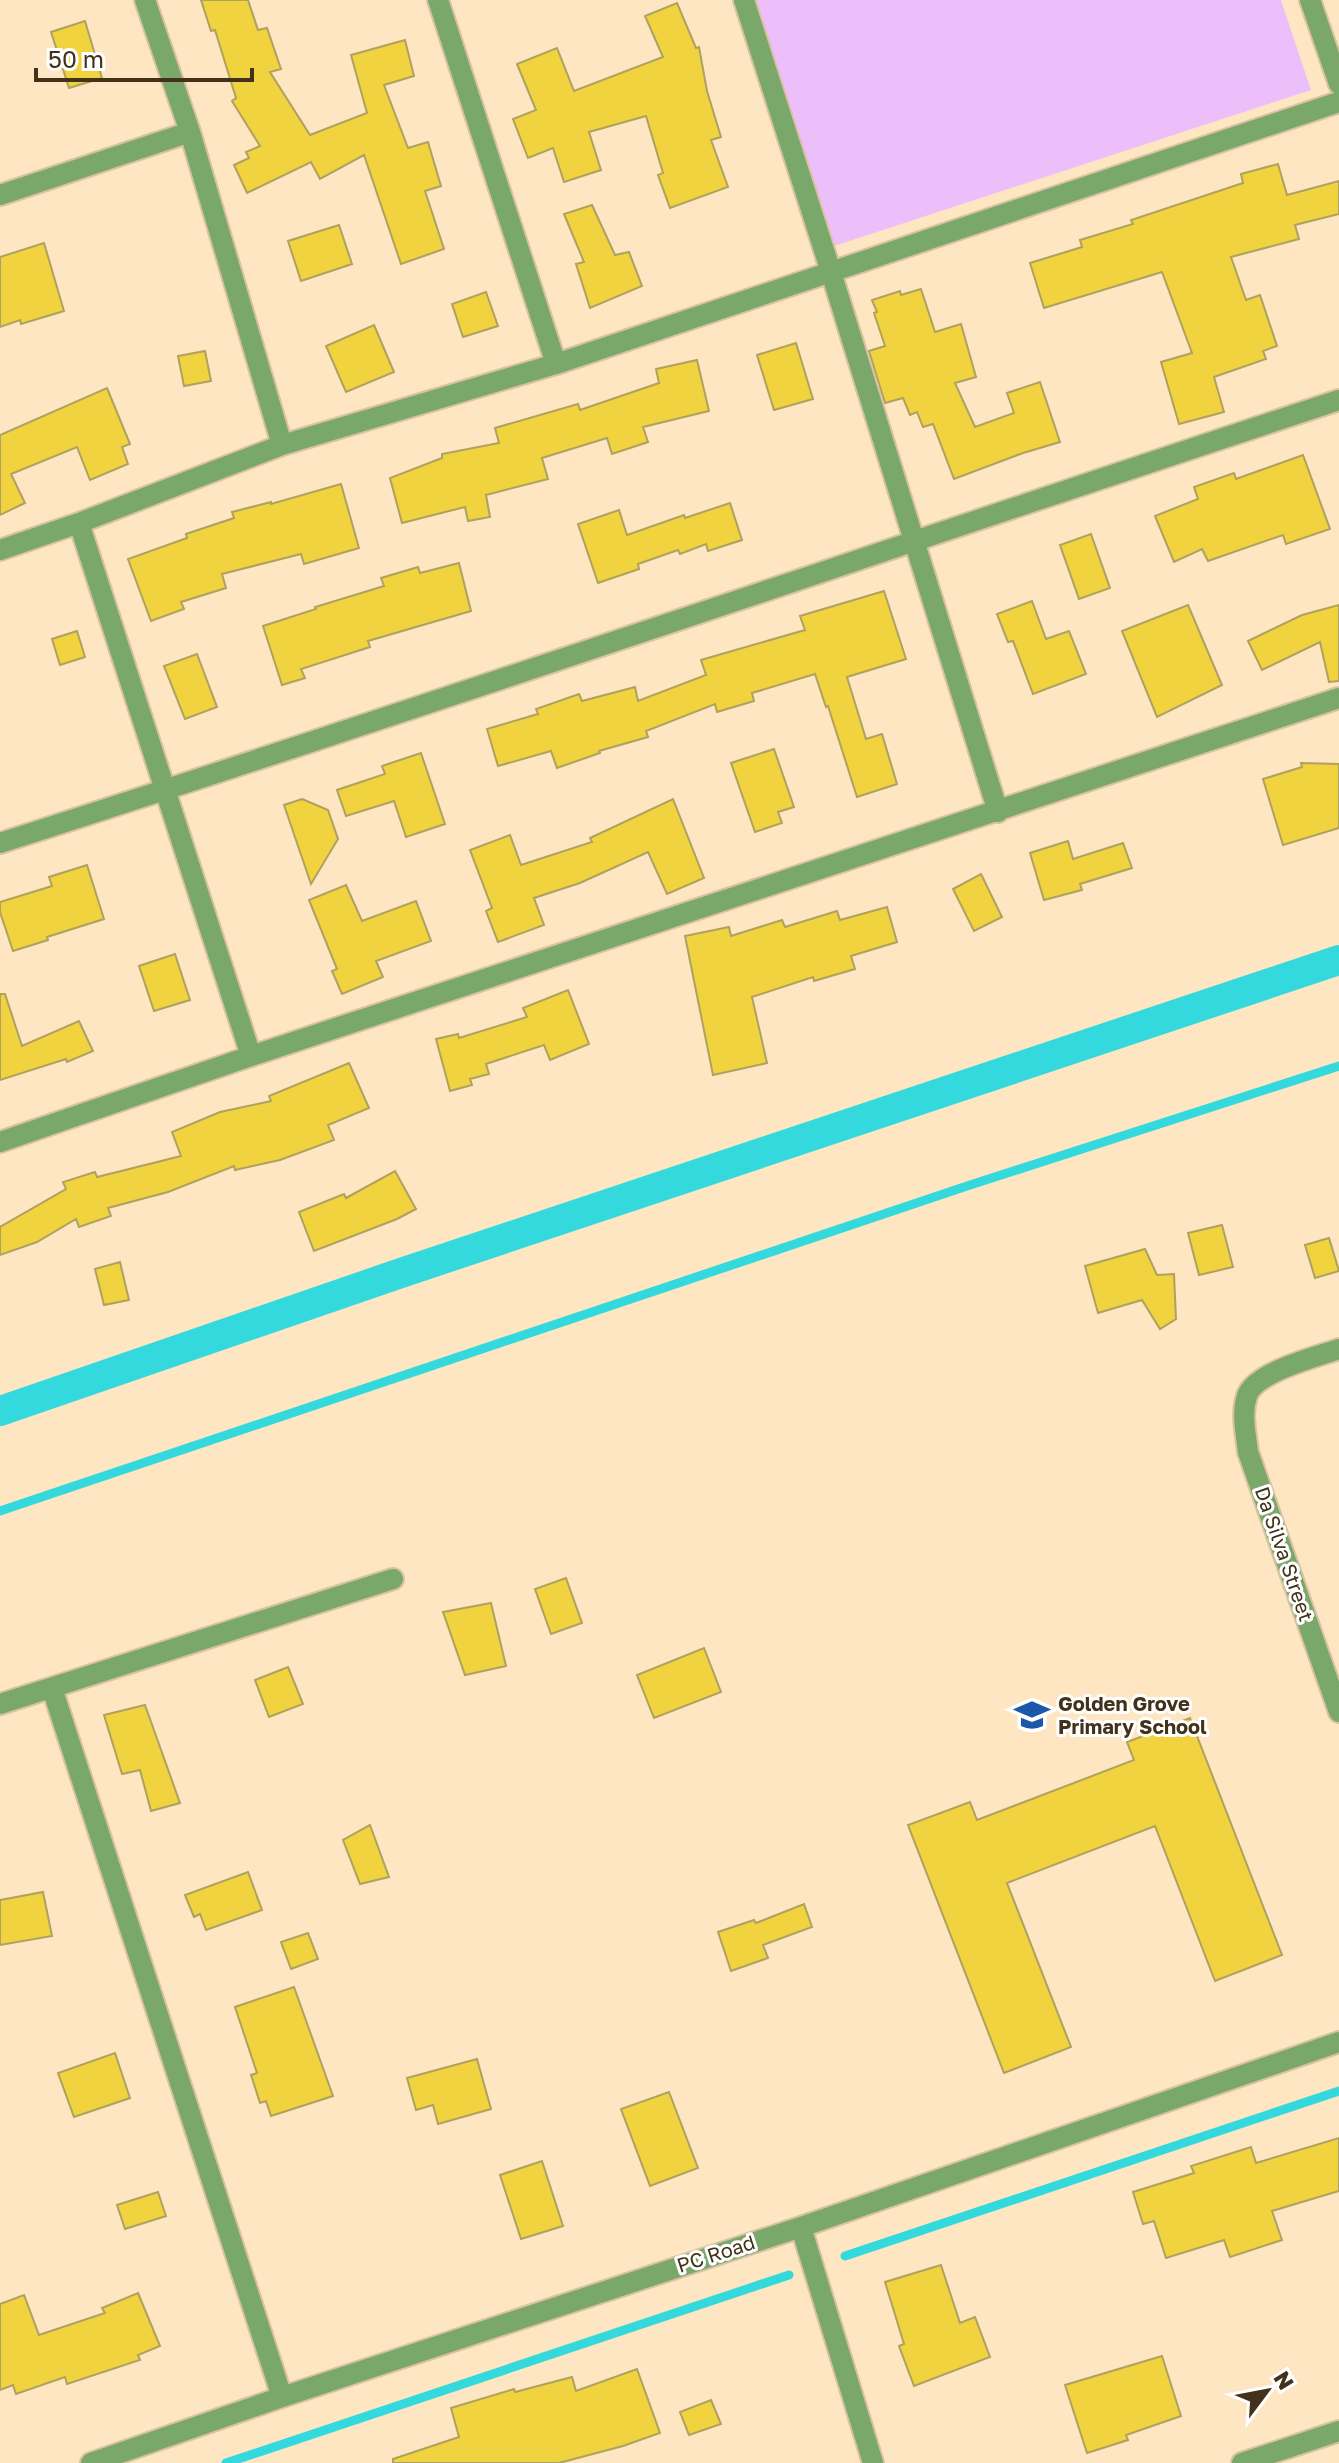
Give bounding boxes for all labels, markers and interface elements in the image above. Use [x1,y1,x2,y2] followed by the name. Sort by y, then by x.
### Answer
[36,32,252,82] scale bar
[48,44,104,73] text: 50 m
[1251,1483,1319,1624] street label: Da Silva Street
[1058,1691,1207,1738] place label: Golden Grove Primary School
[1013,1696,1051,1734] school or university icon: Golden Grove Primary School
[674,2229,758,2277] street label: PC Road
[1227,2351,1307,2431] north arrow
[1269,2366,1300,2394] text: N

